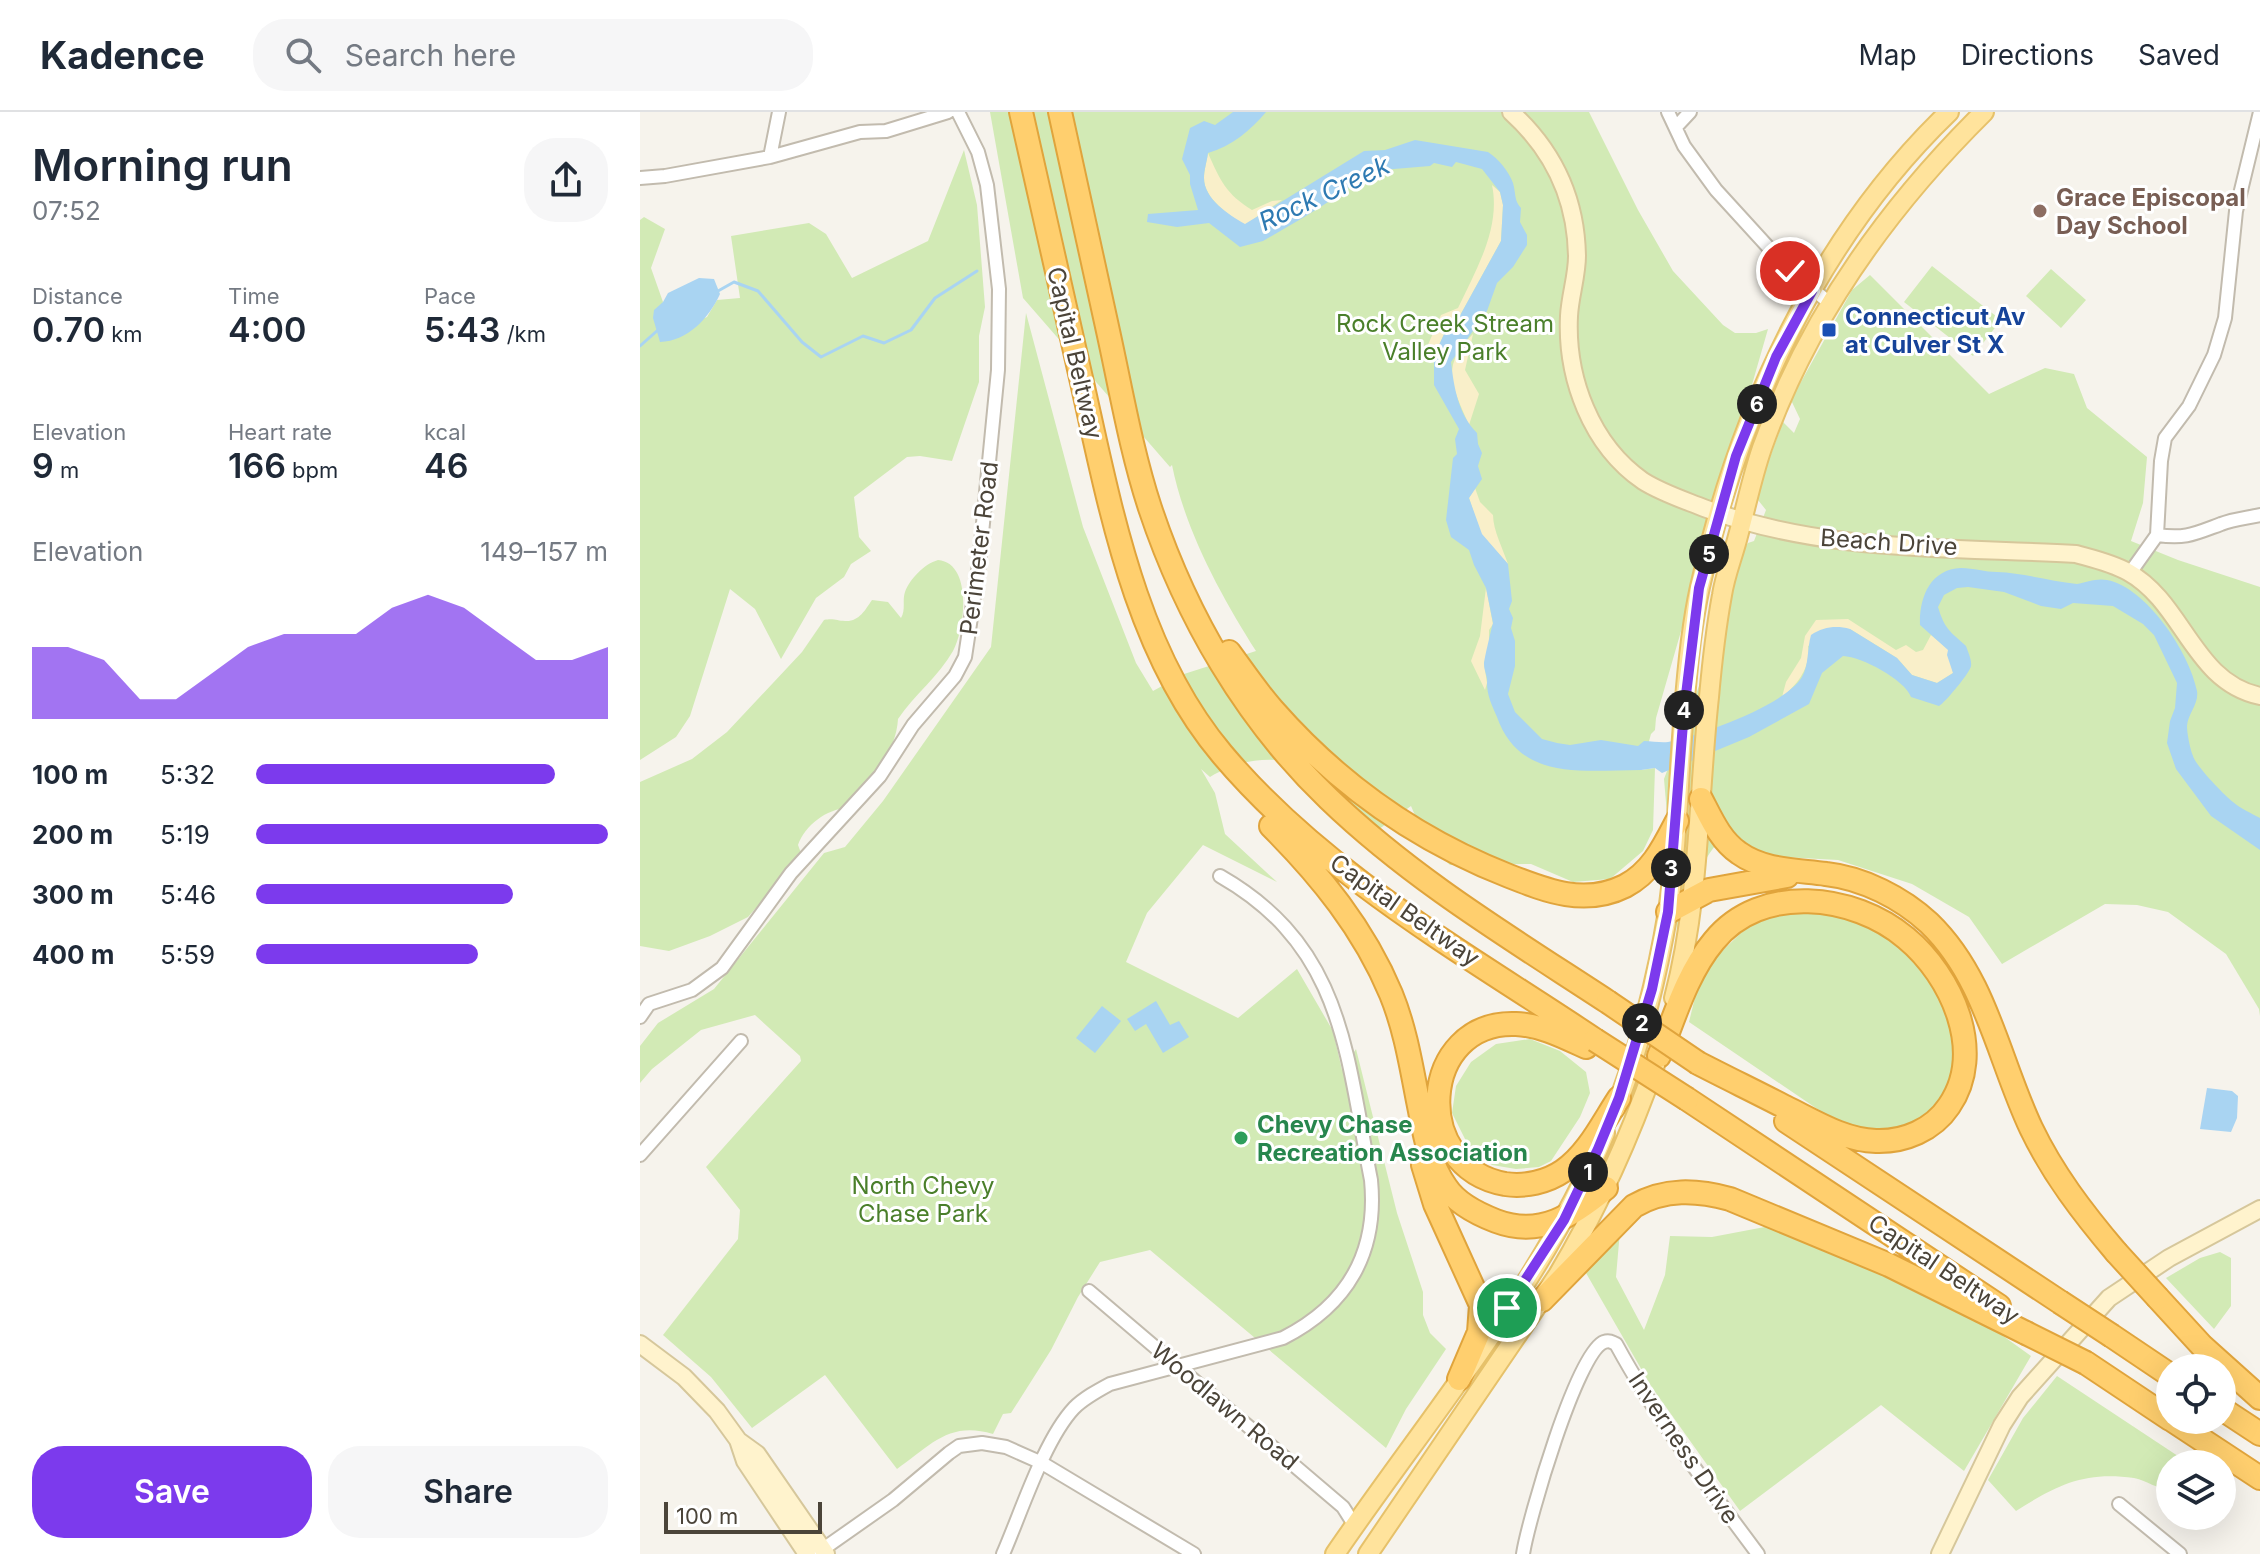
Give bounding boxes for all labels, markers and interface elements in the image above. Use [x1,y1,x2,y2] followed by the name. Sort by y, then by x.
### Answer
[253,19,813,91] search box
[40,32,205,78] text: Kadence
[281,33,325,77] icon: search
[345,37,516,73] text: Search here
[1858,38,1917,72] text: Map
[1961,38,2094,72] text: Directions
[2138,38,2220,72] text: Saved
[32,138,293,192] text: Morning run
[524,138,608,222] button: share
[1254,149,1395,237] water label: Rock Creek
[2056,183,2246,240] place label: Grace Episcopal Day School
[32,195,101,226] text: 07:52
[2031,202,2049,220] marker: Grace Episcopal Day School
[1756,237,1824,305] pin
[1768,249,1812,293] icon: check
[1041,264,1109,442] street label: Capital Beltway
[32,283,123,309] text: Distance
[228,283,280,309] text: Time
[424,283,476,309] text: Pace
[1845,302,2026,359] place label: Connecticut Av at Culver St X
[32,309,105,350] text: 0.70
[228,309,306,350] text: 4:00
[424,309,501,350] text: 5:43
[1336,309,1554,366] park label: Rock Creek Stream Valley Park
[105,321,143,347] text: km
[501,321,546,347] text: /km
[1820,321,1838,339] marker: Connecticut Av at Culver St X
[1737,384,1777,424] pin: 6
[1750,391,1764,417] text: 6
[32,419,126,445] text: Elevation
[228,419,332,445] text: Heart rate
[424,419,466,445] text: kcal
[32,445,54,486] text: 9
[228,445,286,486] text: 166
[424,445,468,486] text: 46
[54,457,79,483] text: m
[286,457,338,483] text: bpm
[954,460,1004,636] street label: Perimeter Road
[1819,523,1959,561] street label: Beach Drive
[1689,534,1729,574] pin: 5
[32,536,143,567] text: Elevation
[480,536,608,567] text: 149–157 m
[1702,541,1716,567] text: 5
[1664,690,1704,730] pin: 4
[1677,697,1691,723] text: 4
[32,759,108,790] text: 100 m
[160,759,215,790] text: 5:32
[32,819,113,850] text: 200 m
[160,819,210,850] text: 5:19
[1325,848,1485,972] street label: Capital Beltway
[1651,848,1691,888] pin: 3
[1664,855,1678,881] text: 3
[32,879,114,910] text: 300 m
[160,879,216,910] text: 5:46
[32,939,115,970] text: 400 m
[160,939,215,970] text: 5:59
[1622,1003,1662,1043] pin: 2
[1635,1010,1649,1036] text: 2
[1257,1110,1528,1167] place label: Chevy Chase Recreation Association
[1232,1129,1250,1147] marker: Chevy Chase Recreation Association
[1568,1152,1608,1192] pin: 1
[1583,1159,1593,1185] text: 1
[852,1171,994,1228] park label: North Chevy Chase Park
[1863,1208,2025,1330] street label: Capital Beltway
[1473,1274,1541,1342] pin
[1485,1286,1529,1330] icon: arrive
[1145,1336,1305,1476] street label: Woodlawn Road
[2156,1354,2236,1530] map controls
[2156,1354,2236,1434] button: locate
[1623,1367,1745,1529] street label: Inverness Drive
[32,1446,312,1538] button: Save
[328,1446,608,1538] button: Share
[2156,1450,2236,1530] button: layers
[664,1498,822,1534] scale bar
[676,1503,738,1529] text: 100 m

